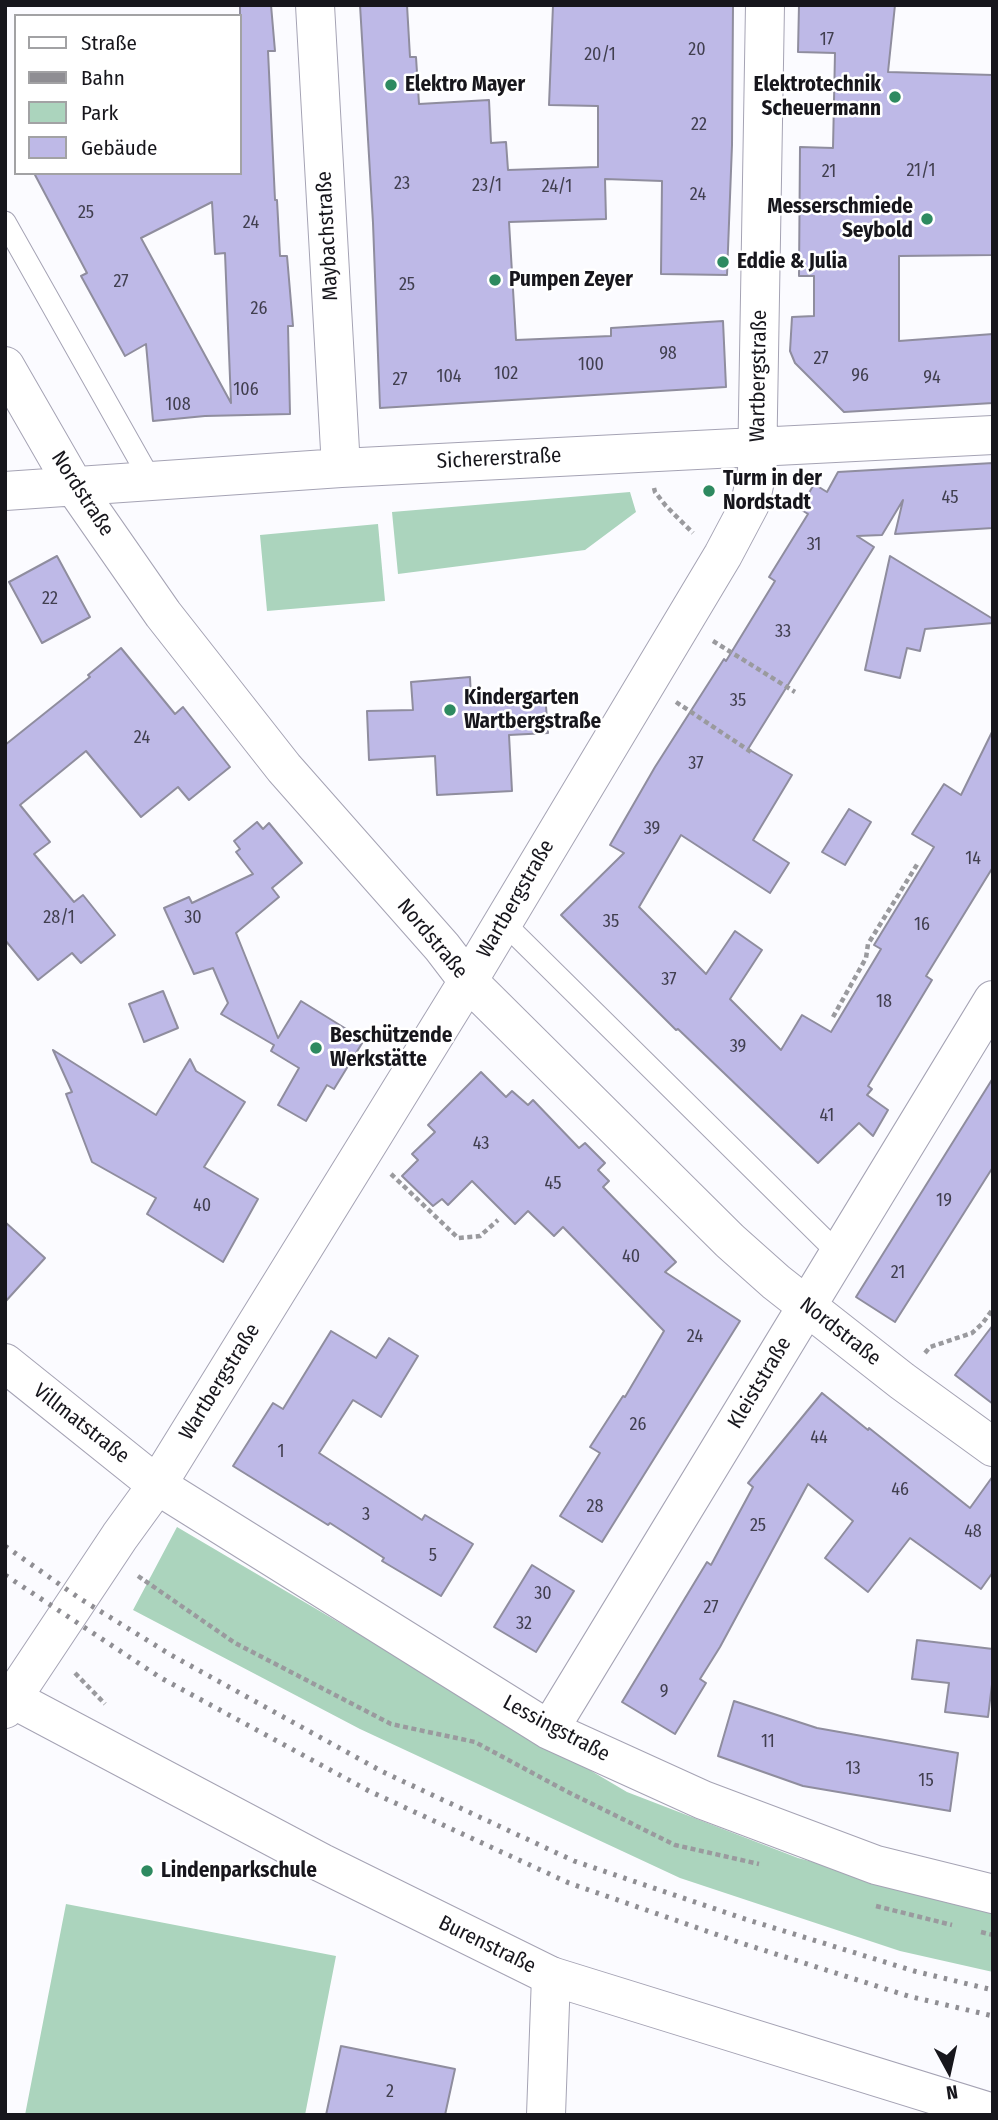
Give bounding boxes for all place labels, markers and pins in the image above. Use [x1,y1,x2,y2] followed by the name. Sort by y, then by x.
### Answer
[405,72,525,98] place label: Elektro Mayer
[754,72,881,122] place label: Elektrotechnik Scheuermann
[383,77,399,93] marker: Elektro Mayer
[887,89,903,105] marker: Elektrotechnik Scheuermann
[767,194,913,244] place label: Messerschmiede Seybold
[919,211,935,227] marker: Messerschmiede Seybold
[737,249,847,275] place label: Eddie & Julia
[715,254,731,270] marker: Eddie & Julia
[509,267,633,293] place label: Pumpen Zeyer
[487,272,503,288] marker: Pumpen Zeyer
[723,466,822,516] place label: Turm in der Nordstadt
[701,483,717,499] marker: Turm in der Nordstadt
[464,685,601,735] place label: Kindergarten Wartbergstraße
[442,702,458,718] marker: Kindergarten Wartbergstraße
[330,1023,452,1073] place label: Beschützende Werkstätte
[308,1040,324,1056] marker: Beschützende Werkstätte
[161,1858,317,1884] place label: Lindenparkschule
[139,1863,155,1879] marker: Lindenparkschule

